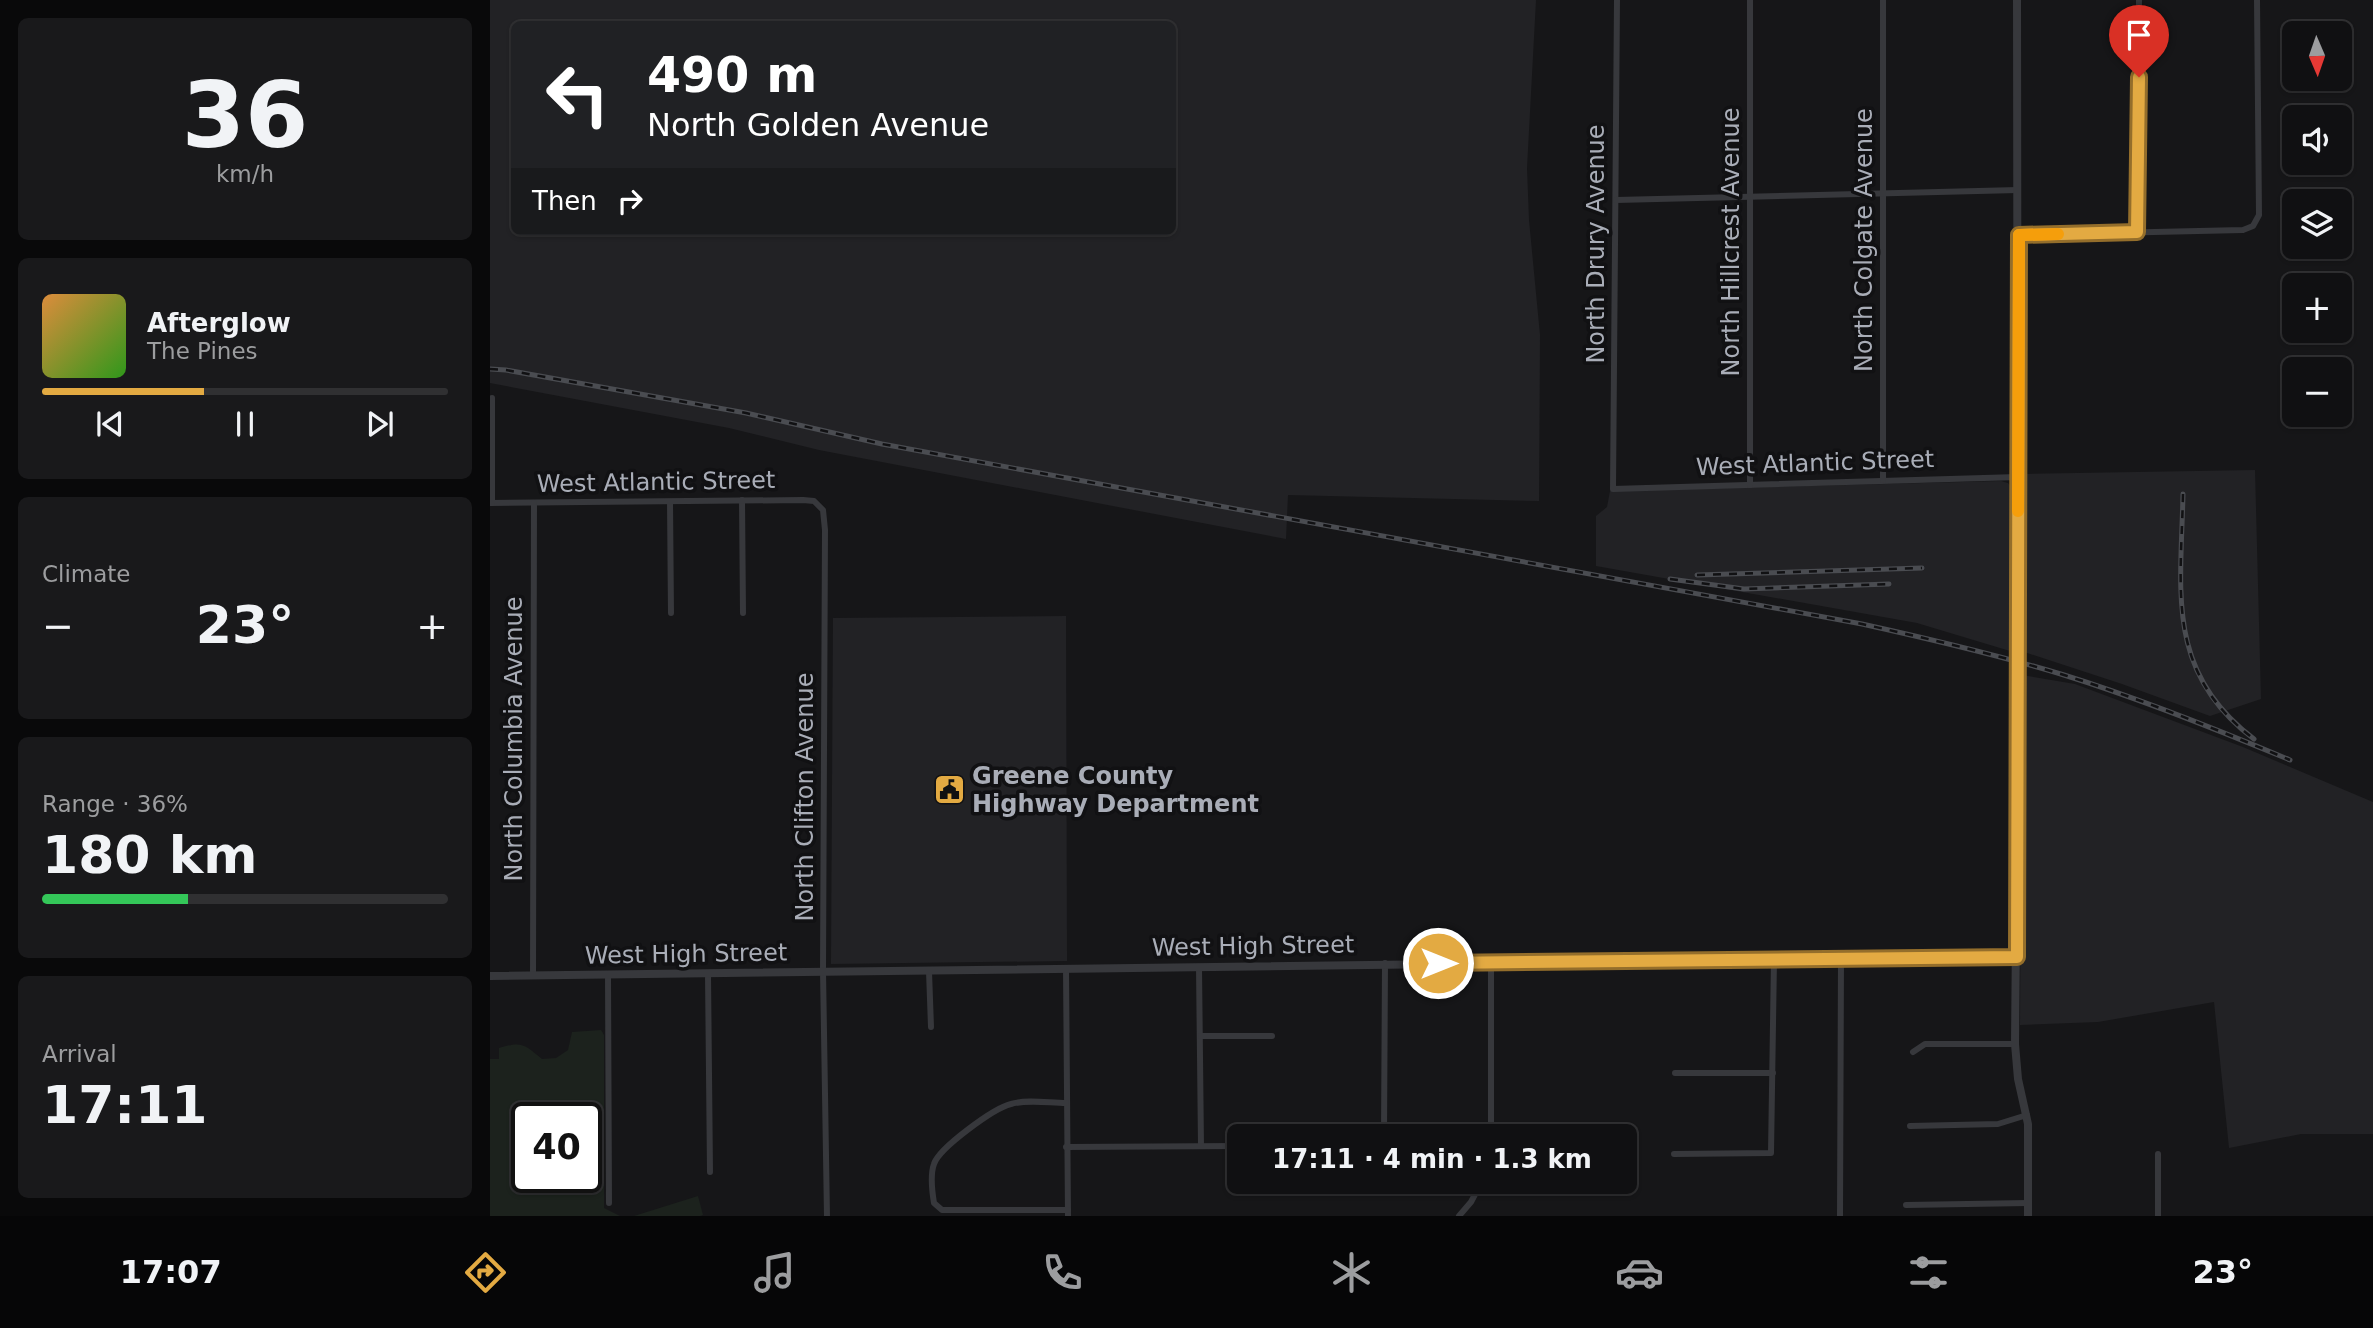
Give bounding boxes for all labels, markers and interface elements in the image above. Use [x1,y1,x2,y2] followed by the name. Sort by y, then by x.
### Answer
[2109,5,2169,77] pin
[2120,16,2158,54] icon: arrive
[2282,21,2352,91] north arrow
[2282,21,2352,427] map controls
[647,47,817,104] text: 490 m
[532,49,623,140] icon: left
[182,63,308,168] text: 36
[2282,105,2352,175] button: sound
[647,106,989,144] text: North Golden Avenue
[1717,108,1745,376] street label: North Hillcrest Avenue
[1850,108,1878,372] street label: North Colgate Avenue
[1582,124,1610,364] street label: North Drury Avenue
[216,161,274,187] text: km/h
[611,182,649,220] icon: right
[532,186,597,216] text: Then
[2282,189,2352,259] button: layers
[2282,273,2352,343] button: +
[147,308,291,338] text: Afterglow
[147,338,258,364] text: The Pines
[2282,357,2352,427] button: −
[91,405,129,443] icon: previous
[226,405,264,443] icon: pause
[361,405,399,443] icon: next
[1695,445,1935,481] street label: West Atlantic Street
[537,466,775,498] street label: West Atlantic Street
[42,561,131,587] text: Climate
[196,595,294,655] text: 23°
[500,597,528,881] street label: North Columbia Avenue
[42,604,74,648] text: −
[416,604,448,648] text: +
[791,673,819,921] street label: North Clifton Avenue
[972,762,1259,818] place label: Greene County Highway Department
[932,773,966,807] public building icon: Greene County Highway Department
[42,791,188,817] text: Range · 36%
[42,825,257,885] text: 180 km
[1401,926,1475,1000] position arrow
[1152,930,1354,962] street label: West High Street
[585,938,787,970] street label: West High Street
[42,1041,117,1067] text: Arrival
[42,1075,208,1135] text: 17:11
[511,1102,602,1193] speed limit sign: 40
[1272,1144,1592,1174] text: 17:11 · 4 min · 1.3 km
[461,1248,510,1297] icon: directions
[750,1248,799,1297] icon: music
[1038,1248,1087,1297] icon: phone
[1327,1248,1376,1297] icon: climate
[1615,1248,1664,1297] icon: car
[1904,1248,1953,1297] icon: filters
[120,1253,222,1291] text: 17:07
[2193,1253,2253,1291] text: 23°

